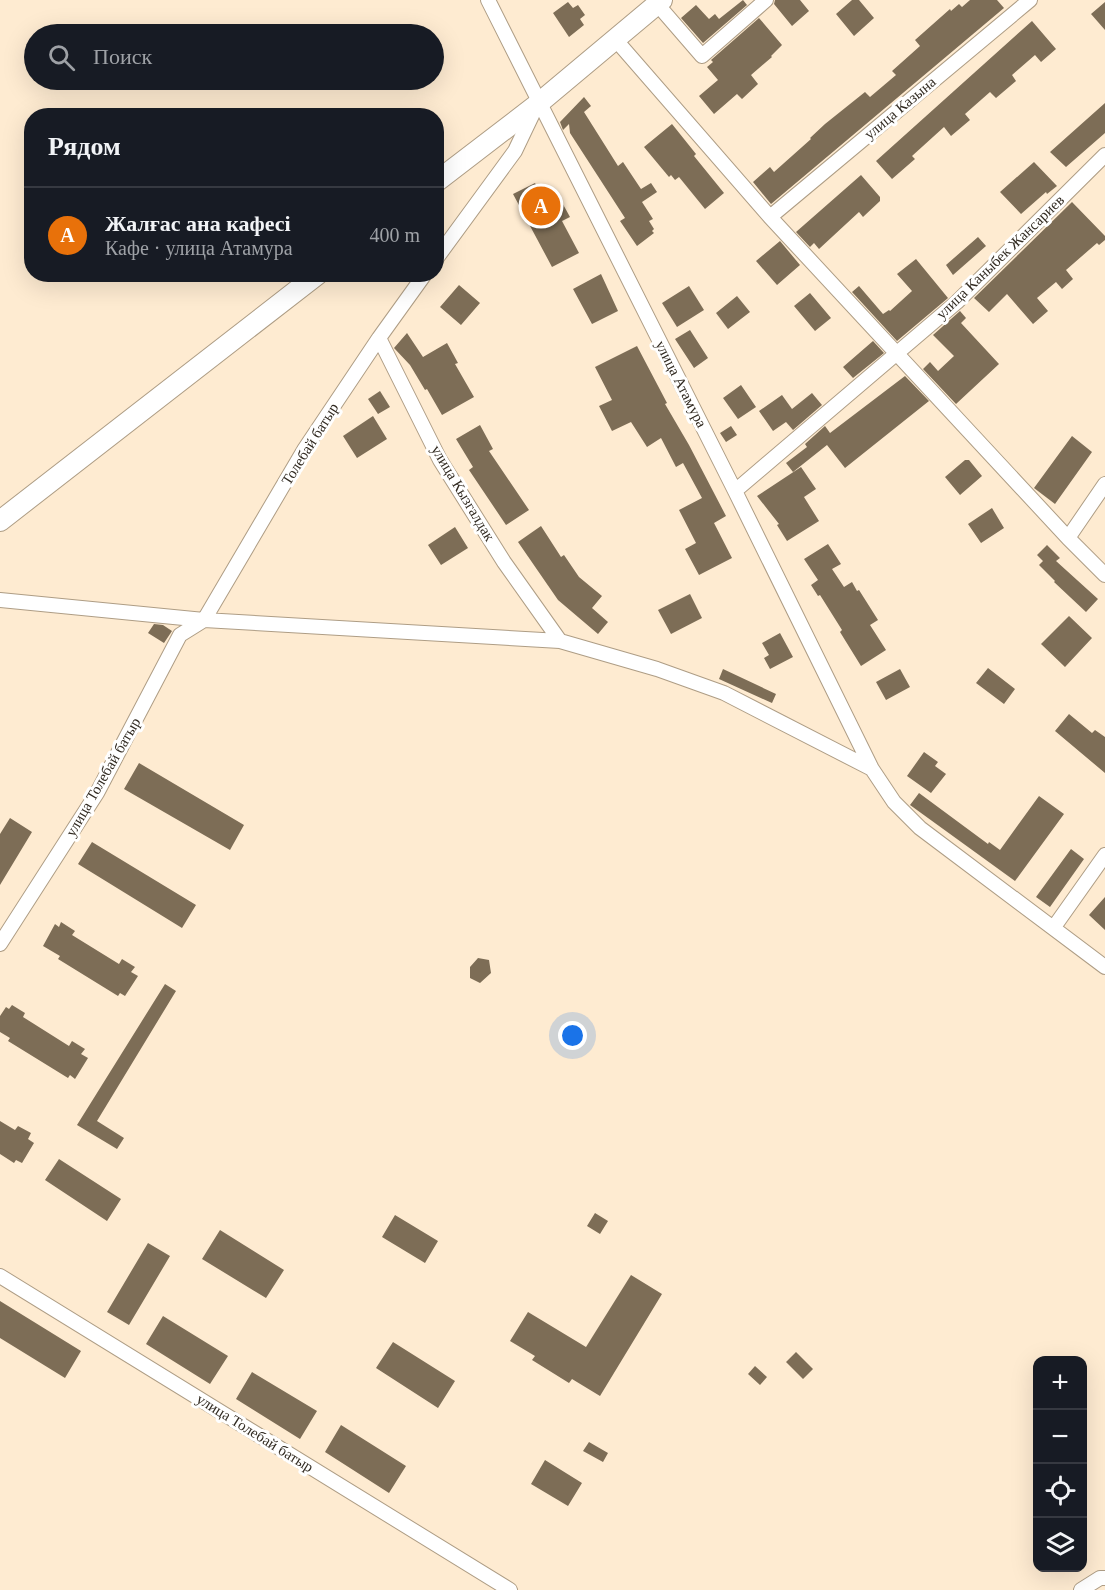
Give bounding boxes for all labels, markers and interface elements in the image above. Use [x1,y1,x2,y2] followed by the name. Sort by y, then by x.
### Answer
[24,24,444,90] search box
[45,41,78,74] icon: search
[93,44,152,69] text: Поиск
[861,73,939,142] street label: улица Казына
[48,132,121,161] text: Рядом
[522,184,560,228] pin: A
[933,192,1067,322] street label: улица Каныбек Жансариев
[105,211,291,236] text: Жалғас ана кафесі
[60,224,75,246] text: A
[369,224,420,246] text: 400 m
[105,237,293,259] text: Кафе · улица Атамура
[652,338,710,430] street label: улица Атамура
[278,400,342,488] street label: Толебай батыр
[428,442,498,544] street label: улица Кызгалдак
[62,715,144,839] street label: улица Толебай батыр
[558,1021,587,1050] your location
[1033,1356,1087,1572] map controls
[1033,1356,1087,1410] button: +
[194,1391,316,1475] street label: улица Толебай батыр
[1033,1410,1087,1464] button: −
[1033,1464,1087,1518] button: locate
[1033,1518,1087,1572] button: layers

